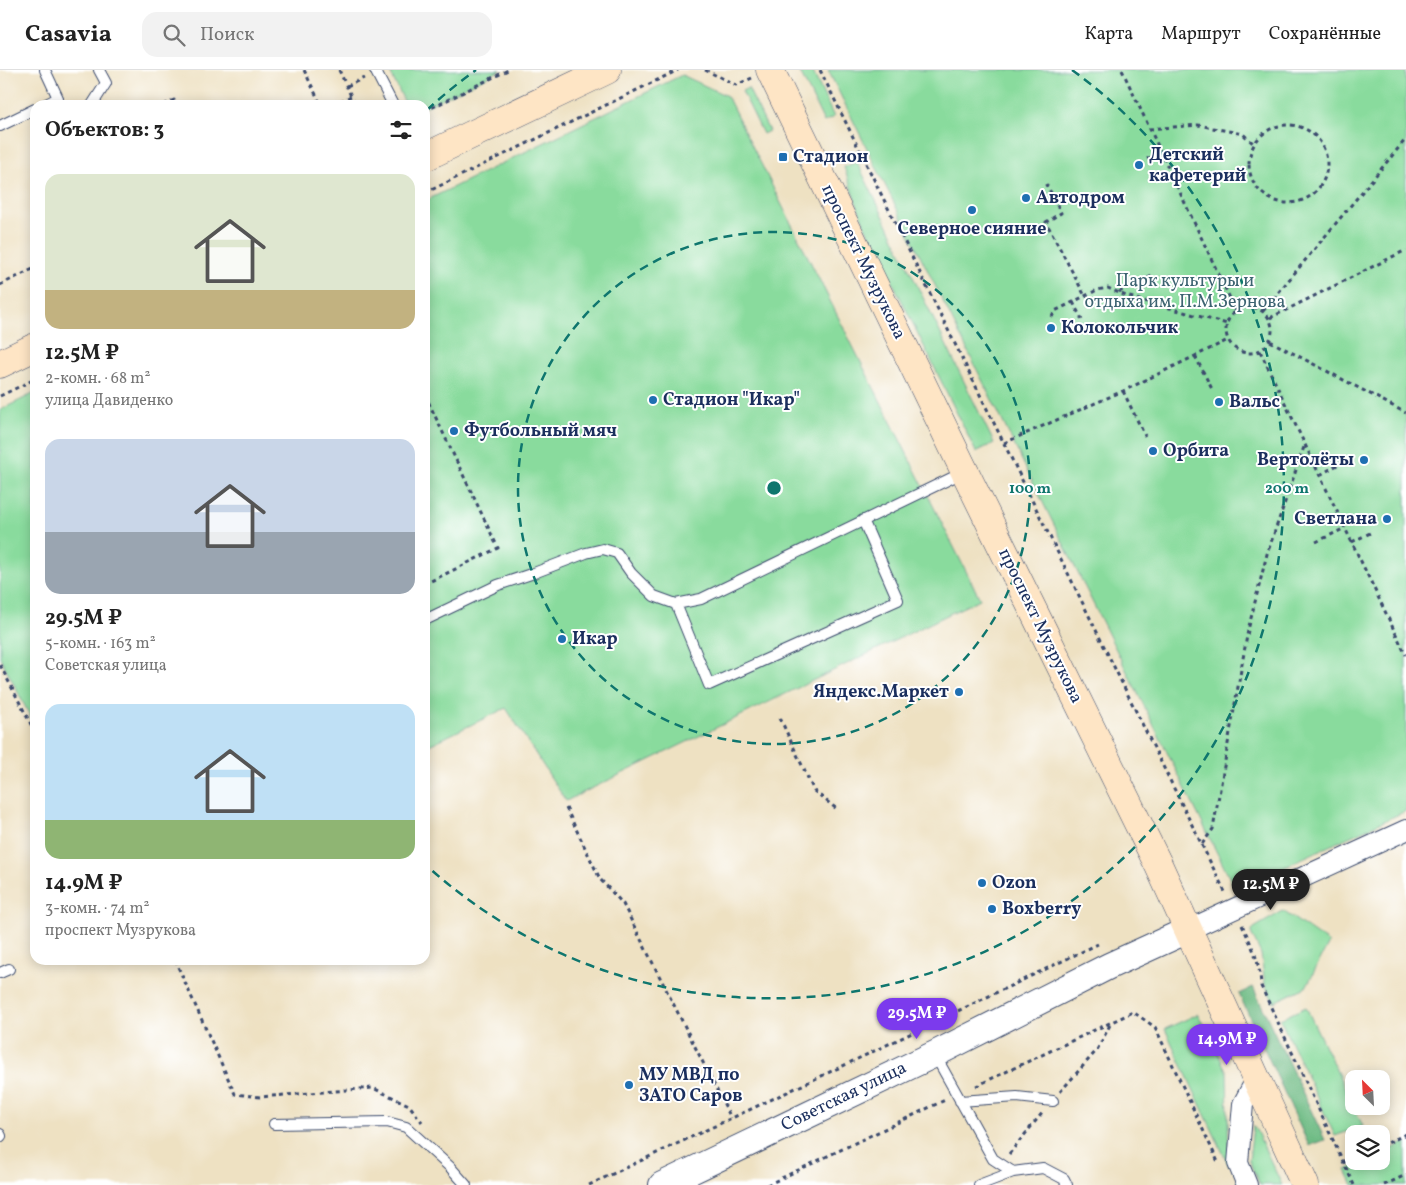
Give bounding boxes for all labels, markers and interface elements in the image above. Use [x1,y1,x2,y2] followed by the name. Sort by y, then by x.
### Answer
[142,12,492,57] search box
[25,18,112,52] text: Casavia
[160,21,188,49] icon: search
[200,22,254,48] text: Поиск
[1084,22,1133,47] text: Карта
[1161,22,1241,47] text: Маршрут
[1269,22,1381,47] text: Сохранённые
[45,116,164,145] text: Объектов: 3
[387,116,415,144] icon: filters
[1149,143,1246,189] place label: Детский кафетерий
[793,145,869,170] place label: Стадион
[777,151,789,163] marker: Стадион
[1133,159,1145,171] marker: Детский кафетерий
[815,180,911,344] street label: проспект Музрукова
[1036,186,1125,211] place label: Автодром
[1020,192,1032,204] marker: Автодром
[966,204,978,216] marker: Северное сияние
[185,206,275,296] icon: home
[897,217,1047,242] place label: Северное сияние
[1085,269,1285,315] park label: Парк культуры и отдыха им. П.М.Зернова
[1061,316,1178,341] place label: Колокольчик
[1045,322,1057,334] marker: Колокольчик
[45,339,119,368] text: 12.5M ₽
[45,368,150,390] text: 2-комн. · 68 m²
[663,388,800,413] place label: Стадион "Икар"
[45,390,173,412] text: улица Давиденко
[1229,390,1280,415] place label: Вальс
[647,394,659,406] marker: Стадион "Икар"
[1213,396,1225,408] marker: Вальс
[464,419,617,444] place label: Футбольный мяч
[448,425,460,437] marker: Футбольный мяч
[1163,439,1229,464] place label: Орбита
[1147,445,1159,457] marker: Орбита
[1257,448,1354,473] place label: Вертолёты
[1358,454,1370,466] marker: Вертолёты
[185,471,275,561] icon: home
[765,479,783,497] centre of rings
[1009,479,1052,500] text: 100 m
[1265,479,1309,500] text: 200 m
[1294,507,1377,532] place label: Светлана
[1381,513,1393,525] marker: Светлана
[992,544,1088,708] street label: проспект Музрукова
[45,604,122,633] text: 29.5M ₽
[572,627,618,652] place label: Икар
[45,633,156,655] text: 5-комн. · 163 m²
[556,633,568,645] marker: Икар
[45,655,167,677] text: Советская улица
[813,680,949,705] place label: Яндекс.Маркет
[953,686,965,698] marker: Яндекс.Маркет
[185,736,275,826] icon: home
[1225,868,1317,911] pin: 12.5M ₽
[45,869,123,898] text: 14.9M ₽
[992,871,1037,896] place label: Ozon
[1243,874,1299,896] text: 12.5M ₽
[976,877,988,889] marker: Ozon
[1002,897,1081,922] place label: Boxberry
[45,898,149,920] text: 3-комн. · 74 m²
[986,903,998,915] marker: Boxberry
[45,920,196,942] text: проспект Музрукова
[871,998,963,1040] pin: 29.5M ₽
[888,1003,946,1025] text: 29.5M ₽
[1181,1024,1273,1066] pin: 14.9M ₽
[1197,1029,1257,1051] text: 14.9M ₽
[777,1056,911,1138] street label: Советская улица
[639,1063,742,1109] place label: МУ МВД по ЗАТО Саров
[1345,1070,1390,1115] north arrow
[1345,1070,1390,1170] map controls
[623,1079,635,1091] marker: МУ МВД по ЗАТО Саров
[1345,1125,1390,1170] button: layers

